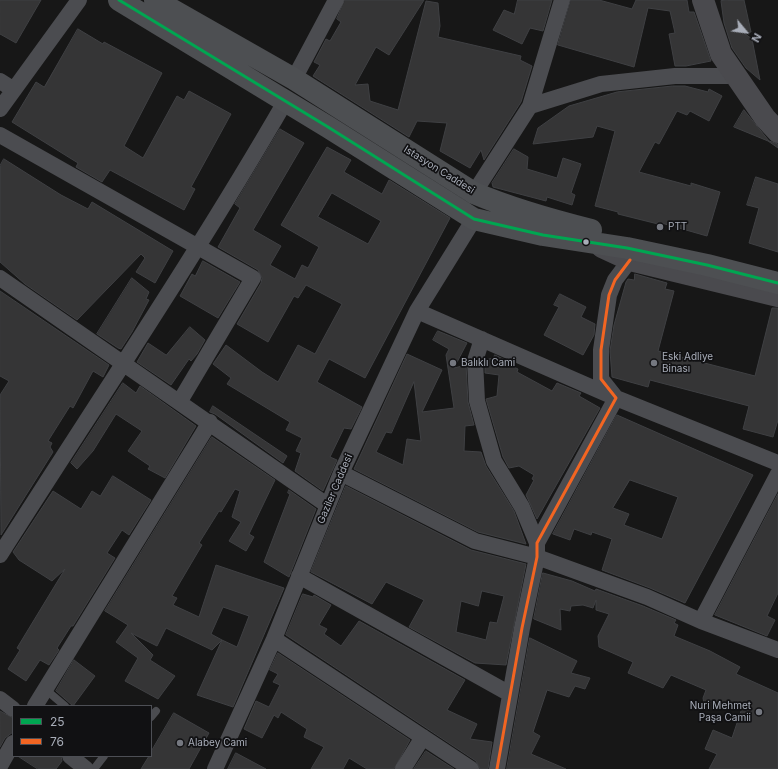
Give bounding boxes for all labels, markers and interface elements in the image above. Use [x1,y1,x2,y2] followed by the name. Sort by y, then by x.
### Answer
[726,12,766,52] north arrow
[748,31,765,45] text: N
[401,143,477,197] street label: Istasyon Caddesi
[668,221,687,233] place label: PTT
[655,222,665,232] marker: PTT
[581,237,591,247] unlabelled marker
[662,351,713,374] place label: Eski Adliye Binası
[461,357,515,369] place label: Balıklı Cami
[448,358,458,368] marker: Balıklı Cami
[649,358,659,368] marker: Eski Adliye Binası
[315,452,355,526] street label: Gaziler Caddesi
[690,700,751,724] place label: Nuri Mehmet Paşa Camii
[12,705,152,757] legend
[754,707,764,717] marker: Nuri Mehmet Paşa Camii
[50,714,65,729] text: 25
[50,734,64,749] text: 76
[188,737,247,749] place label: Alabey Cami
[175,738,185,748] marker: Alabey Cami

